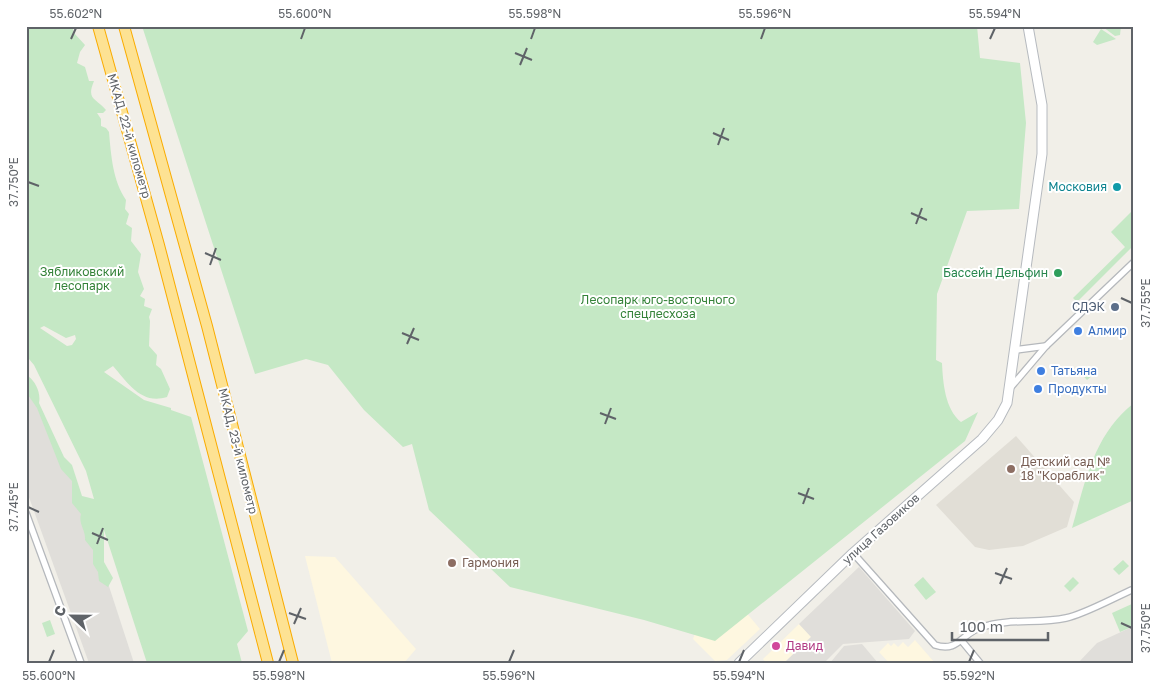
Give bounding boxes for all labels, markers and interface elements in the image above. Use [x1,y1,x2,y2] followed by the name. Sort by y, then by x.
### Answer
[50,6,102,21] text: 55.602°N
[278,6,332,21] text: 55.600°N
[509,6,561,21] text: 55.598°N
[739,6,791,21] text: 55.596°N
[969,6,1021,21] text: 55.594°N
[104,72,154,200] street label: МКАД, 22-й километр
[6,157,21,207] text: 37.750°E
[1048,179,1107,194] place label: Московия
[1111,181,1123,193] marker: Московия
[40,264,124,293] park label: Зябликовский лесопарк
[943,265,1048,280] place label: Бассейн Дельфин
[1052,267,1064,279] marker: Бассейн Дельфин
[1138,278,1153,328] text: 37.755°E
[581,292,735,321] park label: Лесопарк юго-восточного спецлесхоза
[1072,299,1106,314] place label: СДЭК
[1109,301,1121,313] marker: СДЭК
[1088,323,1127,338] place label: Алмир
[1072,325,1084,337] marker: Алмир
[1051,363,1097,378] place label: Татьяна
[1035,365,1047,377] marker: Татьяна
[1048,381,1107,396] place label: Продукты
[1032,383,1044,395] marker: Продукты
[216,386,261,515] street label: МКАД, 23-й километр
[1021,454,1110,483] place label: Детский сад № 18 "Кораблик"
[1005,463,1017,475] marker: Детский сад № 18 "Кораблик"
[6,482,21,532] text: 37.745°E
[839,490,923,567] street label: улица Газовиков
[462,555,519,570] place label: Гармония
[446,557,458,569] marker: Гармония
[48,592,98,642] north arrow
[50,603,69,619] text: С
[1138,603,1153,653] text: 37.750°E
[952,609,1049,641] scale bar
[960,617,1003,635] text: 100 m
[786,638,823,653] place label: Давид
[770,640,782,652] marker: Давид
[22,668,76,683] text: 55.600°N
[253,668,305,683] text: 55.598°N
[483,668,535,683] text: 55.596°N
[713,668,765,683] text: 55.594°N
[943,668,995,683] text: 55.592°N

